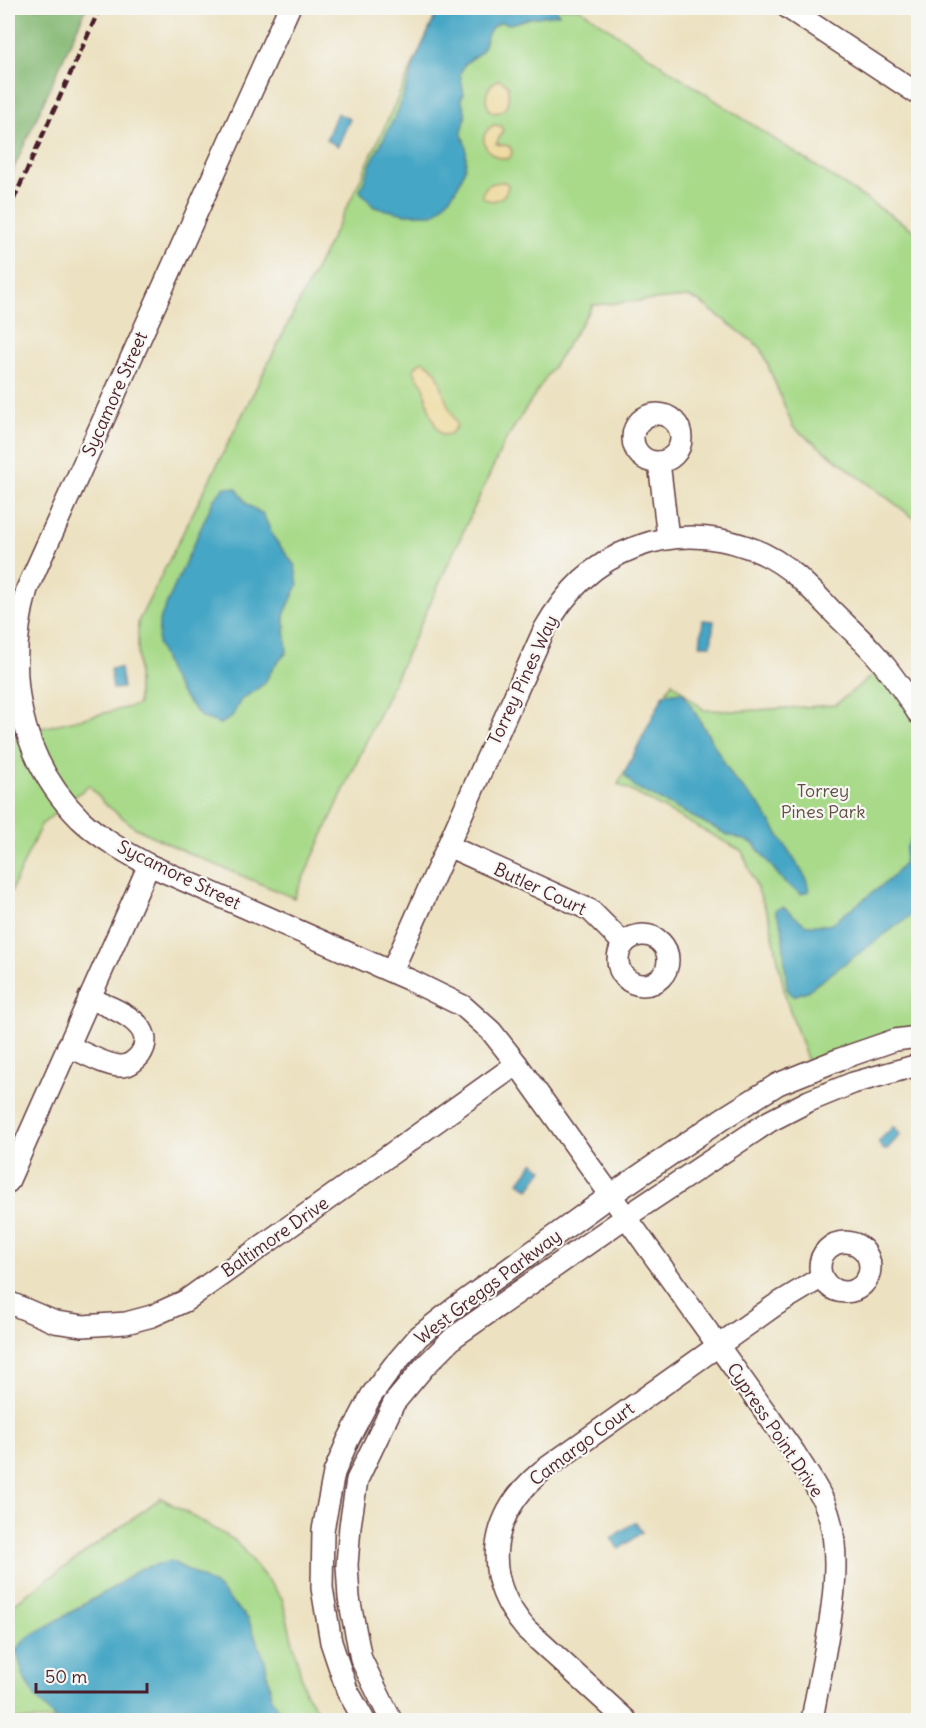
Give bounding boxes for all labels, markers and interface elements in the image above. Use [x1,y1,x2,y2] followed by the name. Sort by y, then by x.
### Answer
[77,328,152,460] street label: Sycamore Street
[482,611,563,748] street label: Torrey Pines Way
[781,779,865,823] park label: Torrey Pines Park
[114,835,245,914] street label: Sycamore Street
[490,857,590,920] street label: Butler Court
[217,1191,333,1282] street label: Baltimore Drive
[410,1224,566,1349] street label: West Greggs Parkway
[722,1358,829,1501] street label: Cypress Point Drive
[525,1397,639,1491] street label: Camargo Court
[36,1656,147,1694] scale bar
[45,1665,87,1688] text: 50 m

